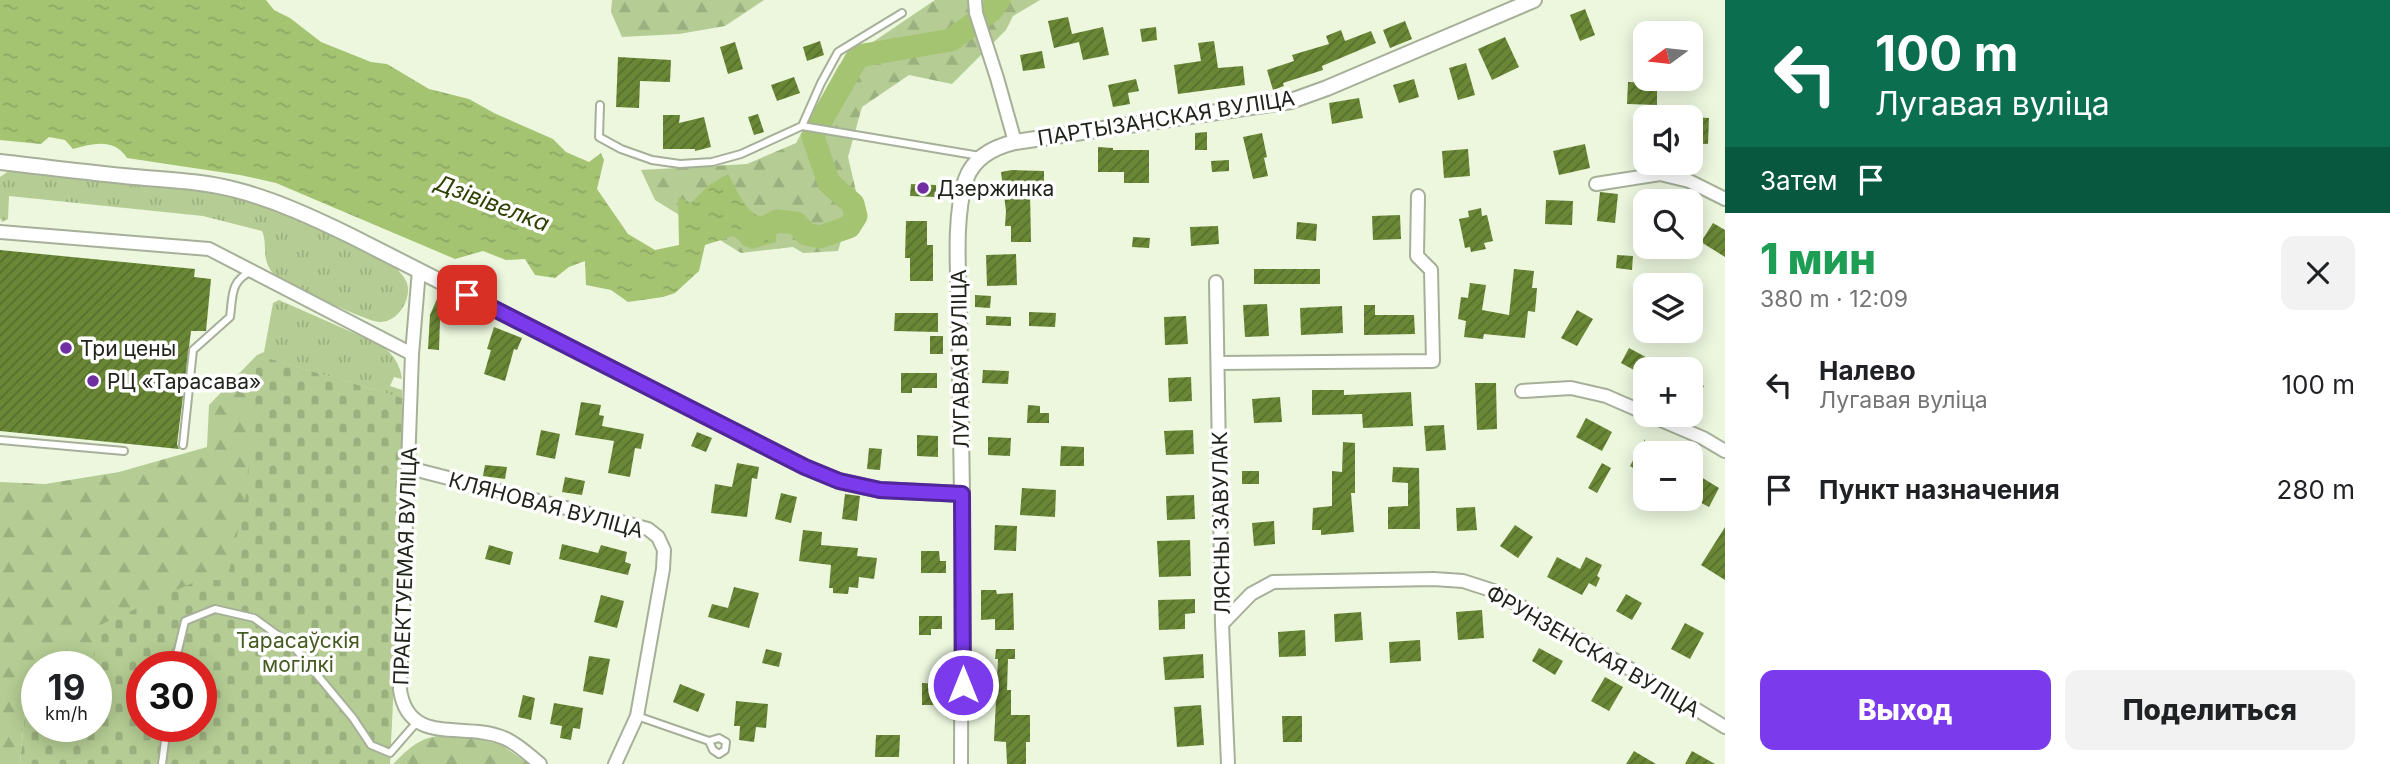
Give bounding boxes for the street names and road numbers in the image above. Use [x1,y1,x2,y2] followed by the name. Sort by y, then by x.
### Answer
[1036,85,1296,151] street label: ПАРТЫЗАНСКАЯ ВУЛІЦА
[946,269,974,449] street label: ЛУГАВАЯ ВУЛІЦА
[1207,431,1235,615] street label: ЛЯСНЫ ЗАВУЛАК
[388,446,422,686] street label: ПРАЕКТУЕМАЯ ВУЛІЦА
[446,467,646,543] street label: КЛЯНОВАЯ ВУЛІЦА
[1482,580,1704,722] street label: ФРУНЗЕНСКАЯ ВУЛІЦА

